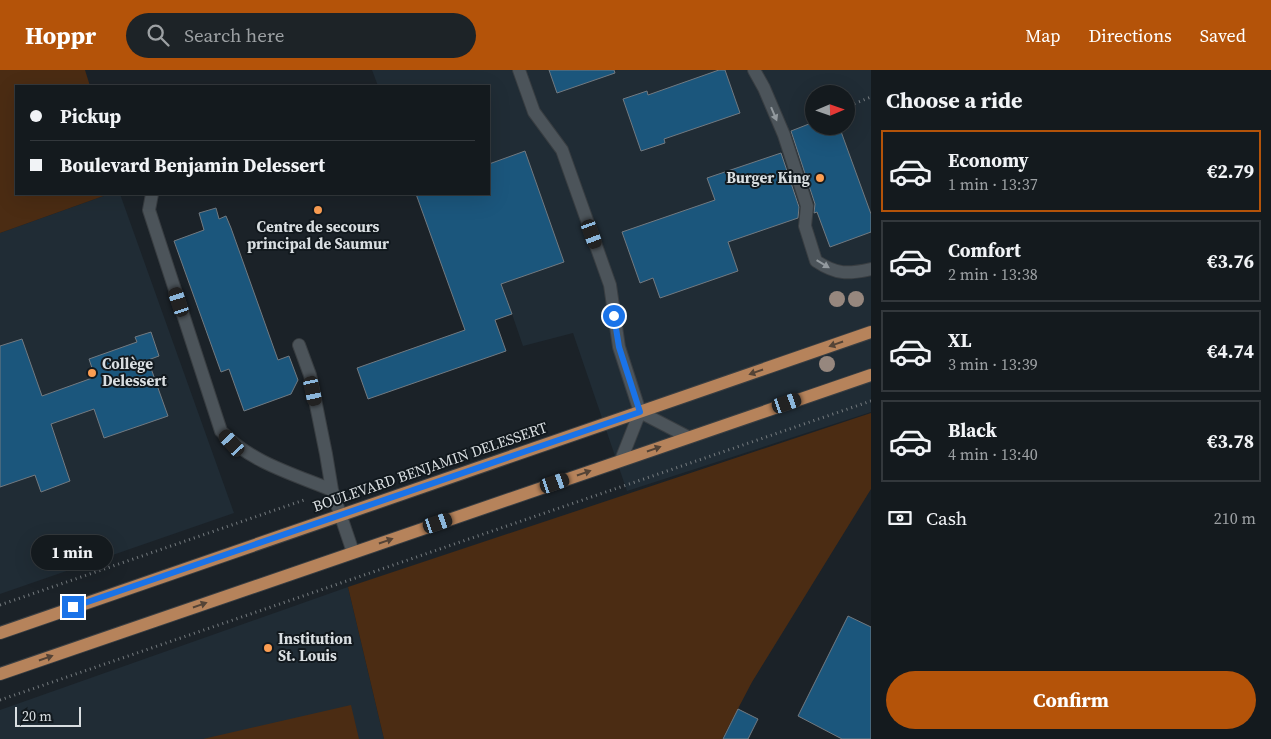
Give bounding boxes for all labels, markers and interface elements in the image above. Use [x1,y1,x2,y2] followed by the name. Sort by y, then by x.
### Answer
[126,13,476,58] search box
[25,19,96,52] text: Hoppr
[144,21,172,49] icon: search
[184,22,285,48] text: Search here
[1025,23,1061,48] text: Map
[1089,23,1172,48] text: Directions
[1200,23,1246,48] text: Saved
[805,85,855,135] north arrow
[805,85,855,135] map controls
[886,85,1023,115] text: Choose a ride
[60,103,121,129] text: Pickup
[771,107,779,121] one-way arrow
[948,147,1029,173] text: Economy
[888,149,933,194] icon: car
[60,152,325,178] text: Boulevard Benjamin Delessert
[1207,158,1254,184] text: €2.79
[726,167,810,188] place label: Burger King
[814,172,826,184] marker: Burger King
[948,173,1038,195] text: 1 min · 13:37
[312,204,324,216] marker: Centre de secours principal de Saumur
[247,216,389,254] place label: Centre de secours principal de Saumur
[579,217,604,251] car
[948,237,1021,263] text: Comfort
[888,239,933,284] icon: car
[1207,248,1254,274] text: €3.76
[817,260,830,269] one-way arrow
[948,263,1038,285] text: 2 min · 13:38
[167,285,190,319] car
[603,305,625,327] route start
[948,327,971,353] text: XL
[888,329,933,374] icon: car
[1207,338,1254,364] text: €4.74
[829,341,844,348] one-way arrow
[102,353,167,391] place label: Collège Delessert
[948,353,1038,375] text: 3 min · 13:39
[86,367,98,379] marker: Collège Delessert
[748,368,763,376] one-way arrow
[302,375,323,407] car
[770,391,803,415] car
[310,416,550,517] street label: BOULEVARD BENJAMIN DELESSERT
[948,417,997,443] text: Black
[888,419,933,464] icon: car
[216,427,247,459] car
[1207,428,1254,454] text: €3.78
[948,443,1038,465] text: 4 min · 13:40
[647,445,662,452] one-way arrow
[577,469,592,477] one-way arrow
[538,471,571,495] car
[886,504,914,532] icon: cash
[926,505,967,531] text: Cash
[1214,507,1256,529] text: 210 m
[421,511,454,535] car
[32,534,114,570] callout: 1 min
[379,537,394,544] one-way arrow
[51,541,93,563] text: 1 min
[62,596,84,618] route end
[192,601,207,608] one-way arrow
[278,628,352,666] place label: Institution St. Louis
[262,642,274,654] marker: Institution St. Louis
[39,654,54,662] one-way arrow
[886,671,1256,729] button: Confirm
[15,704,81,727] scale bar
[22,706,52,726] text: 20 m

